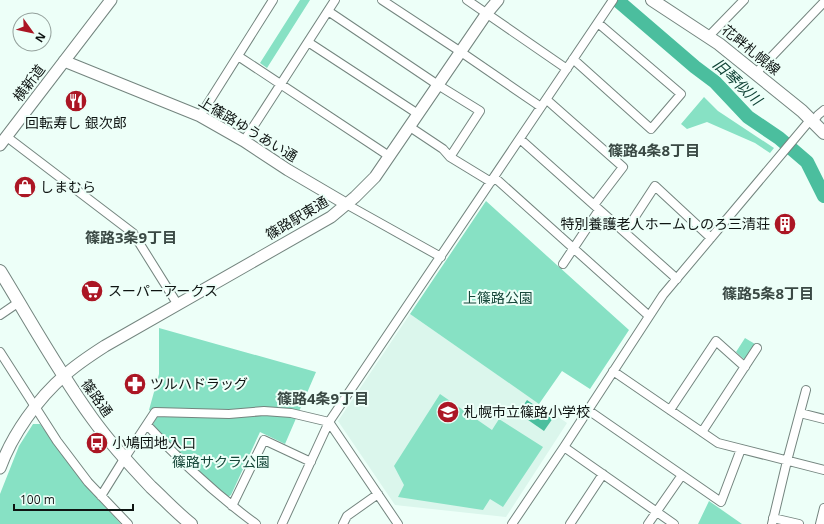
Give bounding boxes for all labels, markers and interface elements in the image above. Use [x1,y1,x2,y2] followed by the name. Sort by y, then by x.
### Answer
[12,12,52,52] north arrow
[718,20,784,79] street label: 花畔札幌線
[32,30,50,46] text: N
[709,53,768,110] water label: 旧琴似川
[8,60,49,105] street label: 横新道
[63,88,89,114] restaurant icon: 回転寿し 銀次郎
[195,92,301,166] street label: 上篠路ゆうあい通
[25,113,127,132] place label: 回転寿し 銀次郎
[608,140,700,160] district label: 篠路4条8丁目
[12,174,38,200] shop icon: しまむら
[40,177,96,196] place label: しまむら
[262,191,332,244] street label: 篠路駅東通
[772,211,798,237] building icon: 特別養護老人ホームしのろ三清荘
[560,214,770,233] place label: 特別養護老人ホームしのろ三清荘
[85,227,177,247] district label: 篠路3条9丁目
[79,278,105,304] supermarket icon: スーパーアークス
[108,281,218,300] place label: スーパーアークス
[722,283,814,303] district label: 篠路5条8丁目
[463,288,533,307] park label: 上篠路公園
[122,371,148,397] pharmacy icon: ツルハドラッグ
[150,374,248,393] place label: ツルハドラッグ
[78,375,117,420] street label: 篠路通
[277,388,369,408] district label: 篠路4条9丁目
[435,399,461,425] school or university icon: 札幌市立篠路小学校
[464,402,590,421] place label: 札幌市立篠路小学校
[84,430,110,456] bus stop icon: 小鳩団地入口
[112,433,196,452] place label: 小鳩団地入口
[172,452,270,471] park label: 篠路サクラ公園
[14,486,133,512] scale bar
[20,491,55,508] text: 100 m

